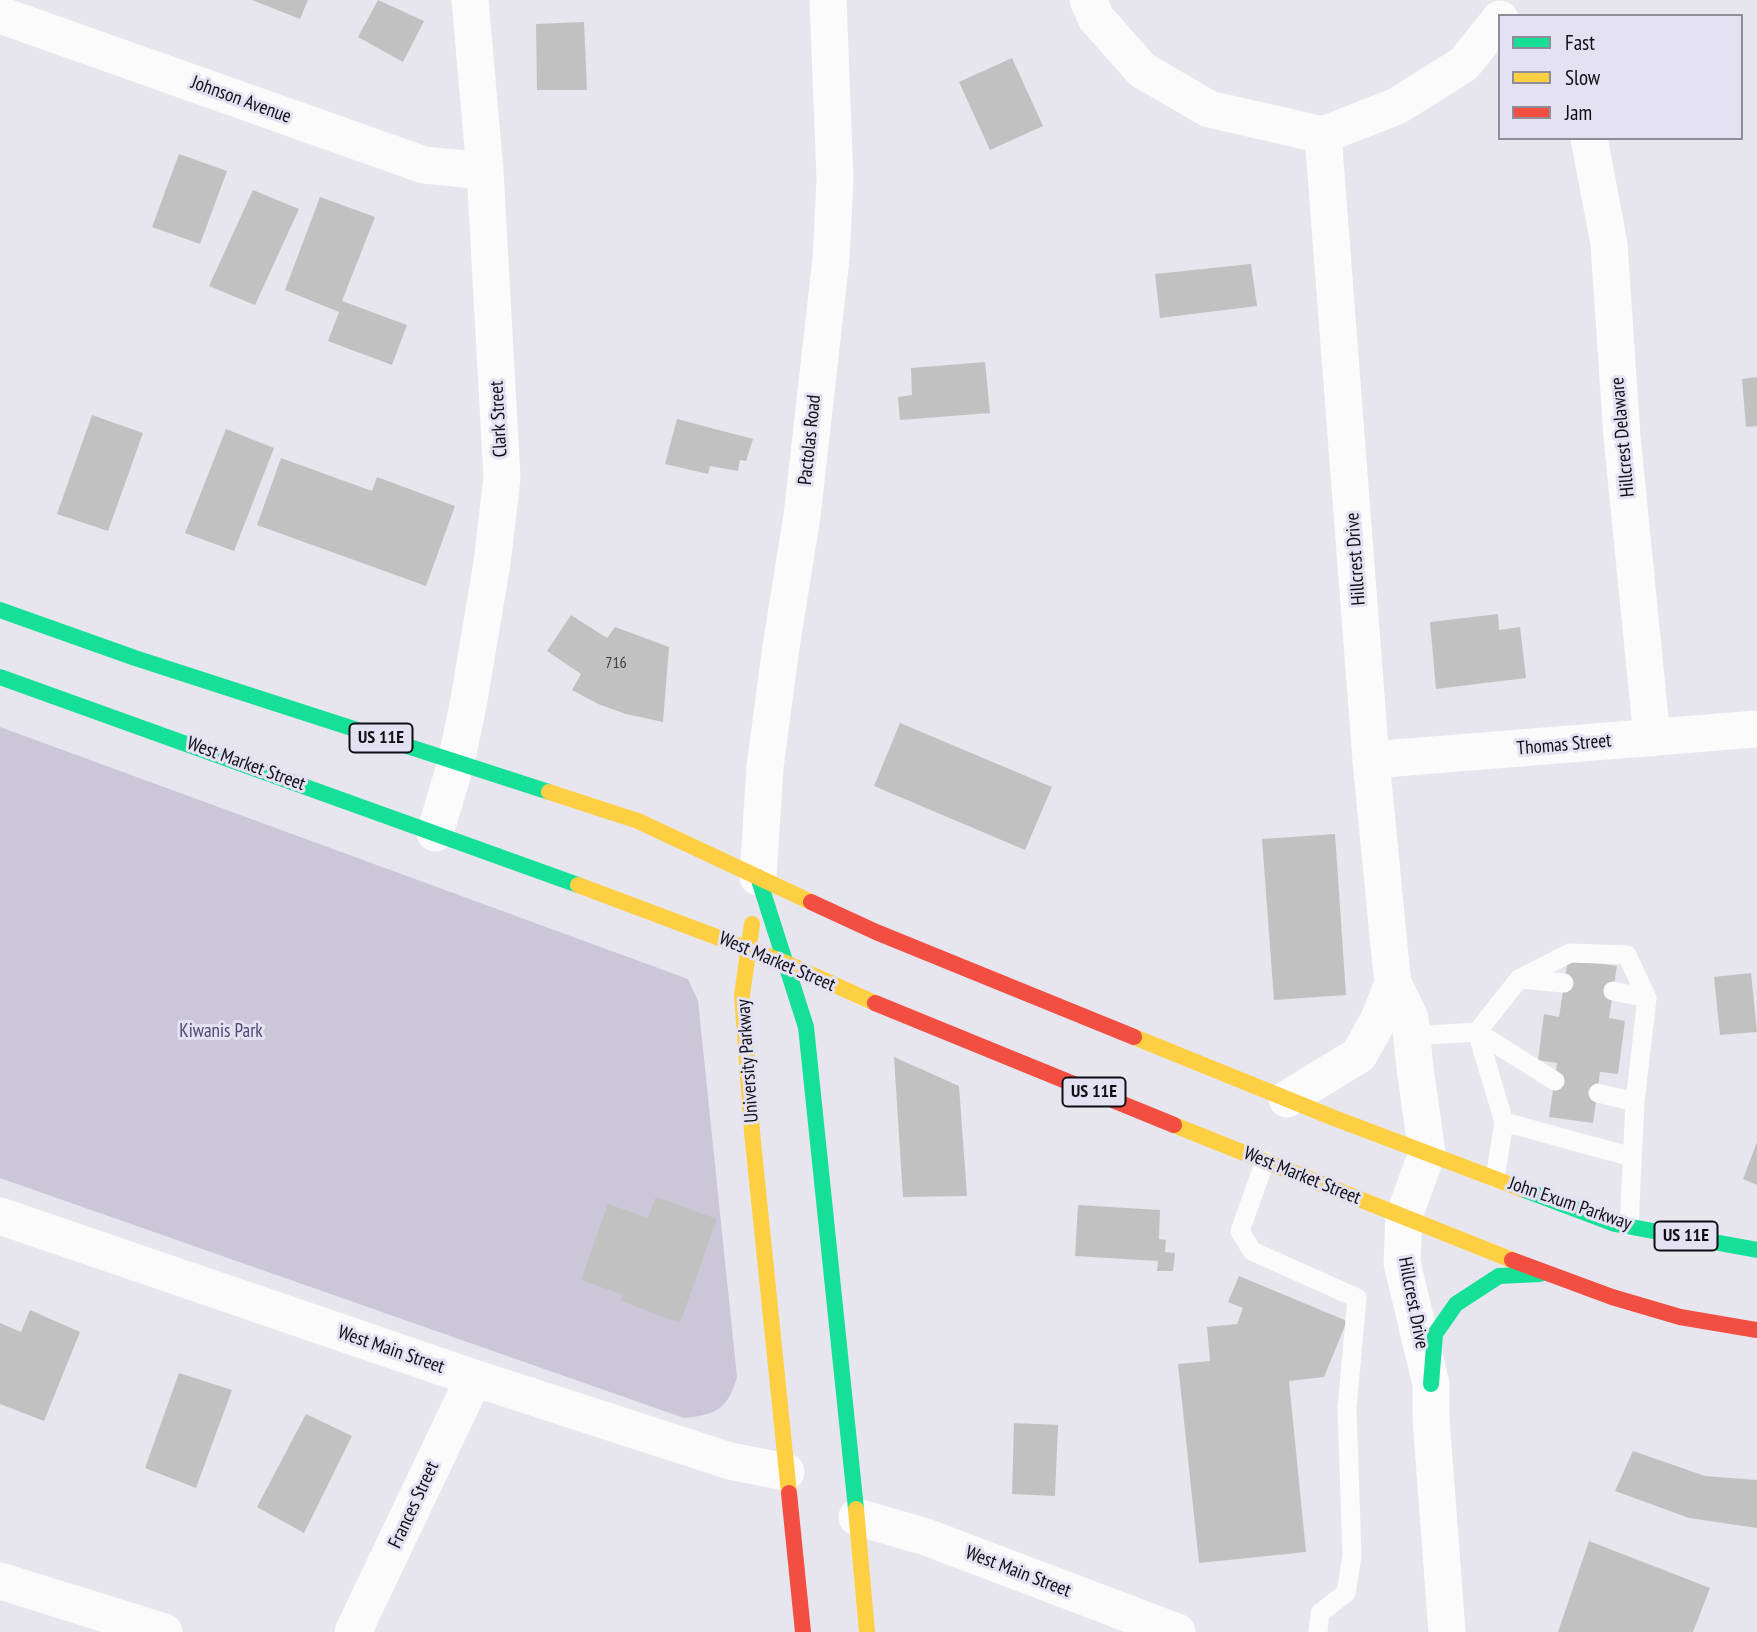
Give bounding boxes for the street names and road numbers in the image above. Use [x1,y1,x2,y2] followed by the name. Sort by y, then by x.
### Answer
[188,71,294,129] street label: Johnson Avenue
[1606,376,1640,498] street label: Hillcrest Delaware
[486,380,512,458] street label: Clark Street
[794,394,826,486] street label: Pactolas Road
[1341,512,1371,606] street label: Hillcrest Drive
[350,724,412,752] road number: US 11E
[1516,730,1612,760] street label: Thomas Street
[184,732,308,796] street label: West Market Street
[715,927,839,997] street label: West Market Street
[732,998,764,1124] street label: University Parkway
[1062,1078,1126,1106] road number: US 11E
[1240,1142,1364,1210] street label: West Market Street
[1506,1172,1634,1236] street label: John Exum Parkway
[1654,1222,1718,1251] road number: US 11E
[1393,1255,1433,1351] street label: Hillcrest Drive
[335,1321,447,1379] street label: West Main Street
[384,1458,444,1552] street label: Frances Street
[962,1541,1074,1603] street label: West Main Street

